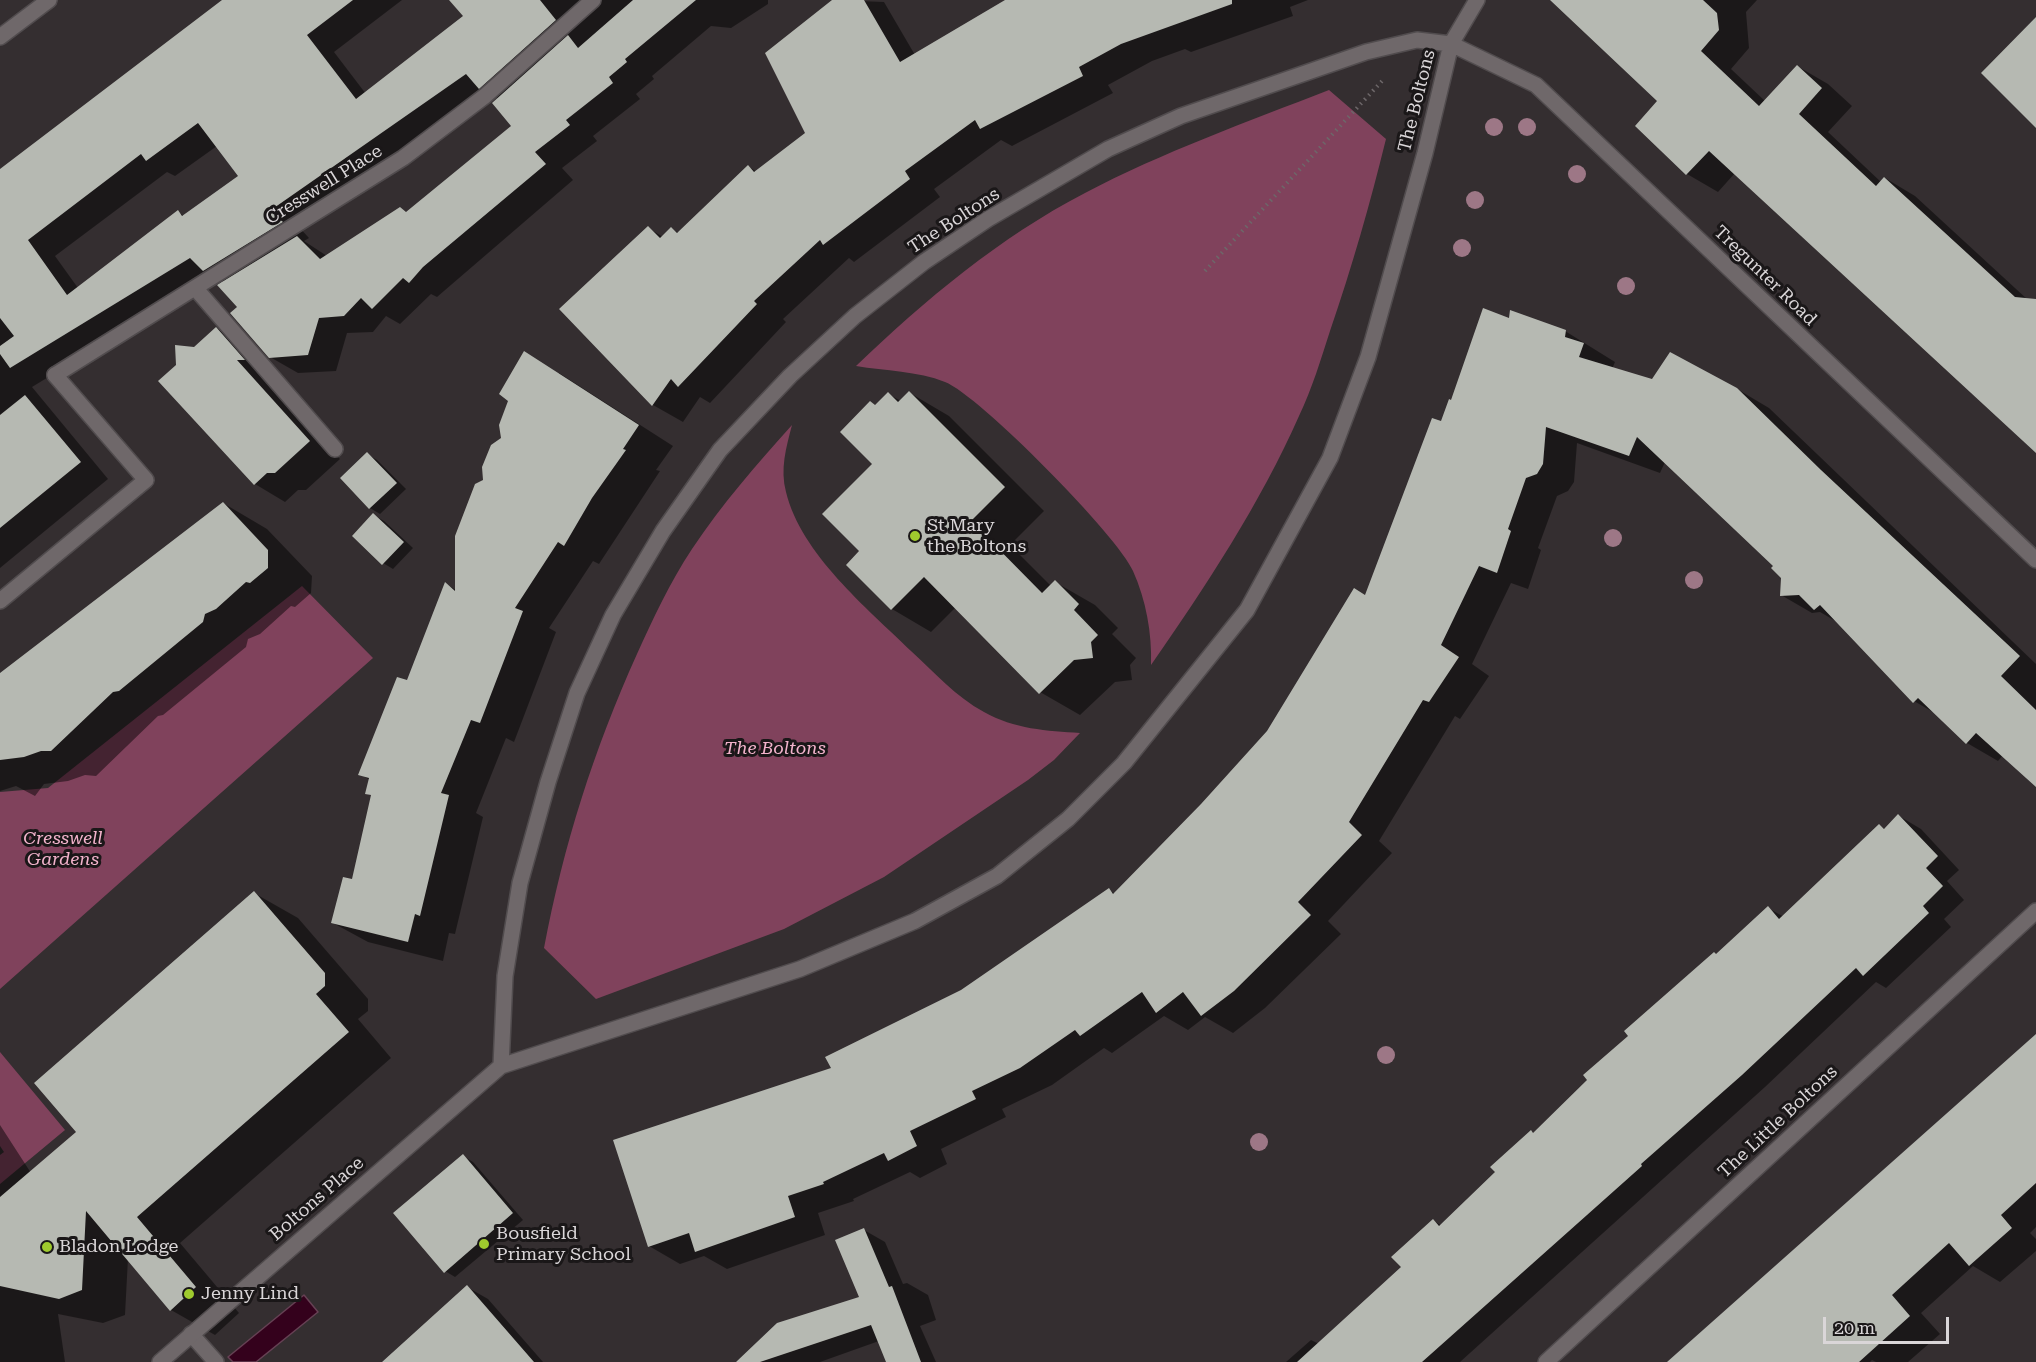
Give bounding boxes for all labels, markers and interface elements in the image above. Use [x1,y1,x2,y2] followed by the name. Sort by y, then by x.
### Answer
[1394,48,1440,154] street label: The Boltons
[262,140,386,230] street label: Cresswell Place
[904,183,1004,259] street label: The Boltons
[1709,222,1821,330] street label: Tregunter Road
[927,515,1026,558] place label: St Mary the Boltons
[908,529,922,543] marker: St Mary the Boltons
[724,738,826,760] park label: The Boltons
[23,828,103,870] park label: Cresswell Gardens
[1714,1061,1842,1183] street label: The Little Boltons
[266,1152,368,1246] street label: Boltons Place
[496,1223,631,1266] place label: Bousfield Primary School
[59,1236,178,1258] place label: Bladon Lodge
[477,1237,491,1251] marker: Bousfield Primary School
[40,1240,54,1254] marker: Bladon Lodge
[201,1283,299,1305] place label: Jenny Lind
[182,1287,196,1301] marker: Jenny Lind
[1826,1305,1952,1343] scale bar
[1834,1317,1875,1338] text: 20 m

